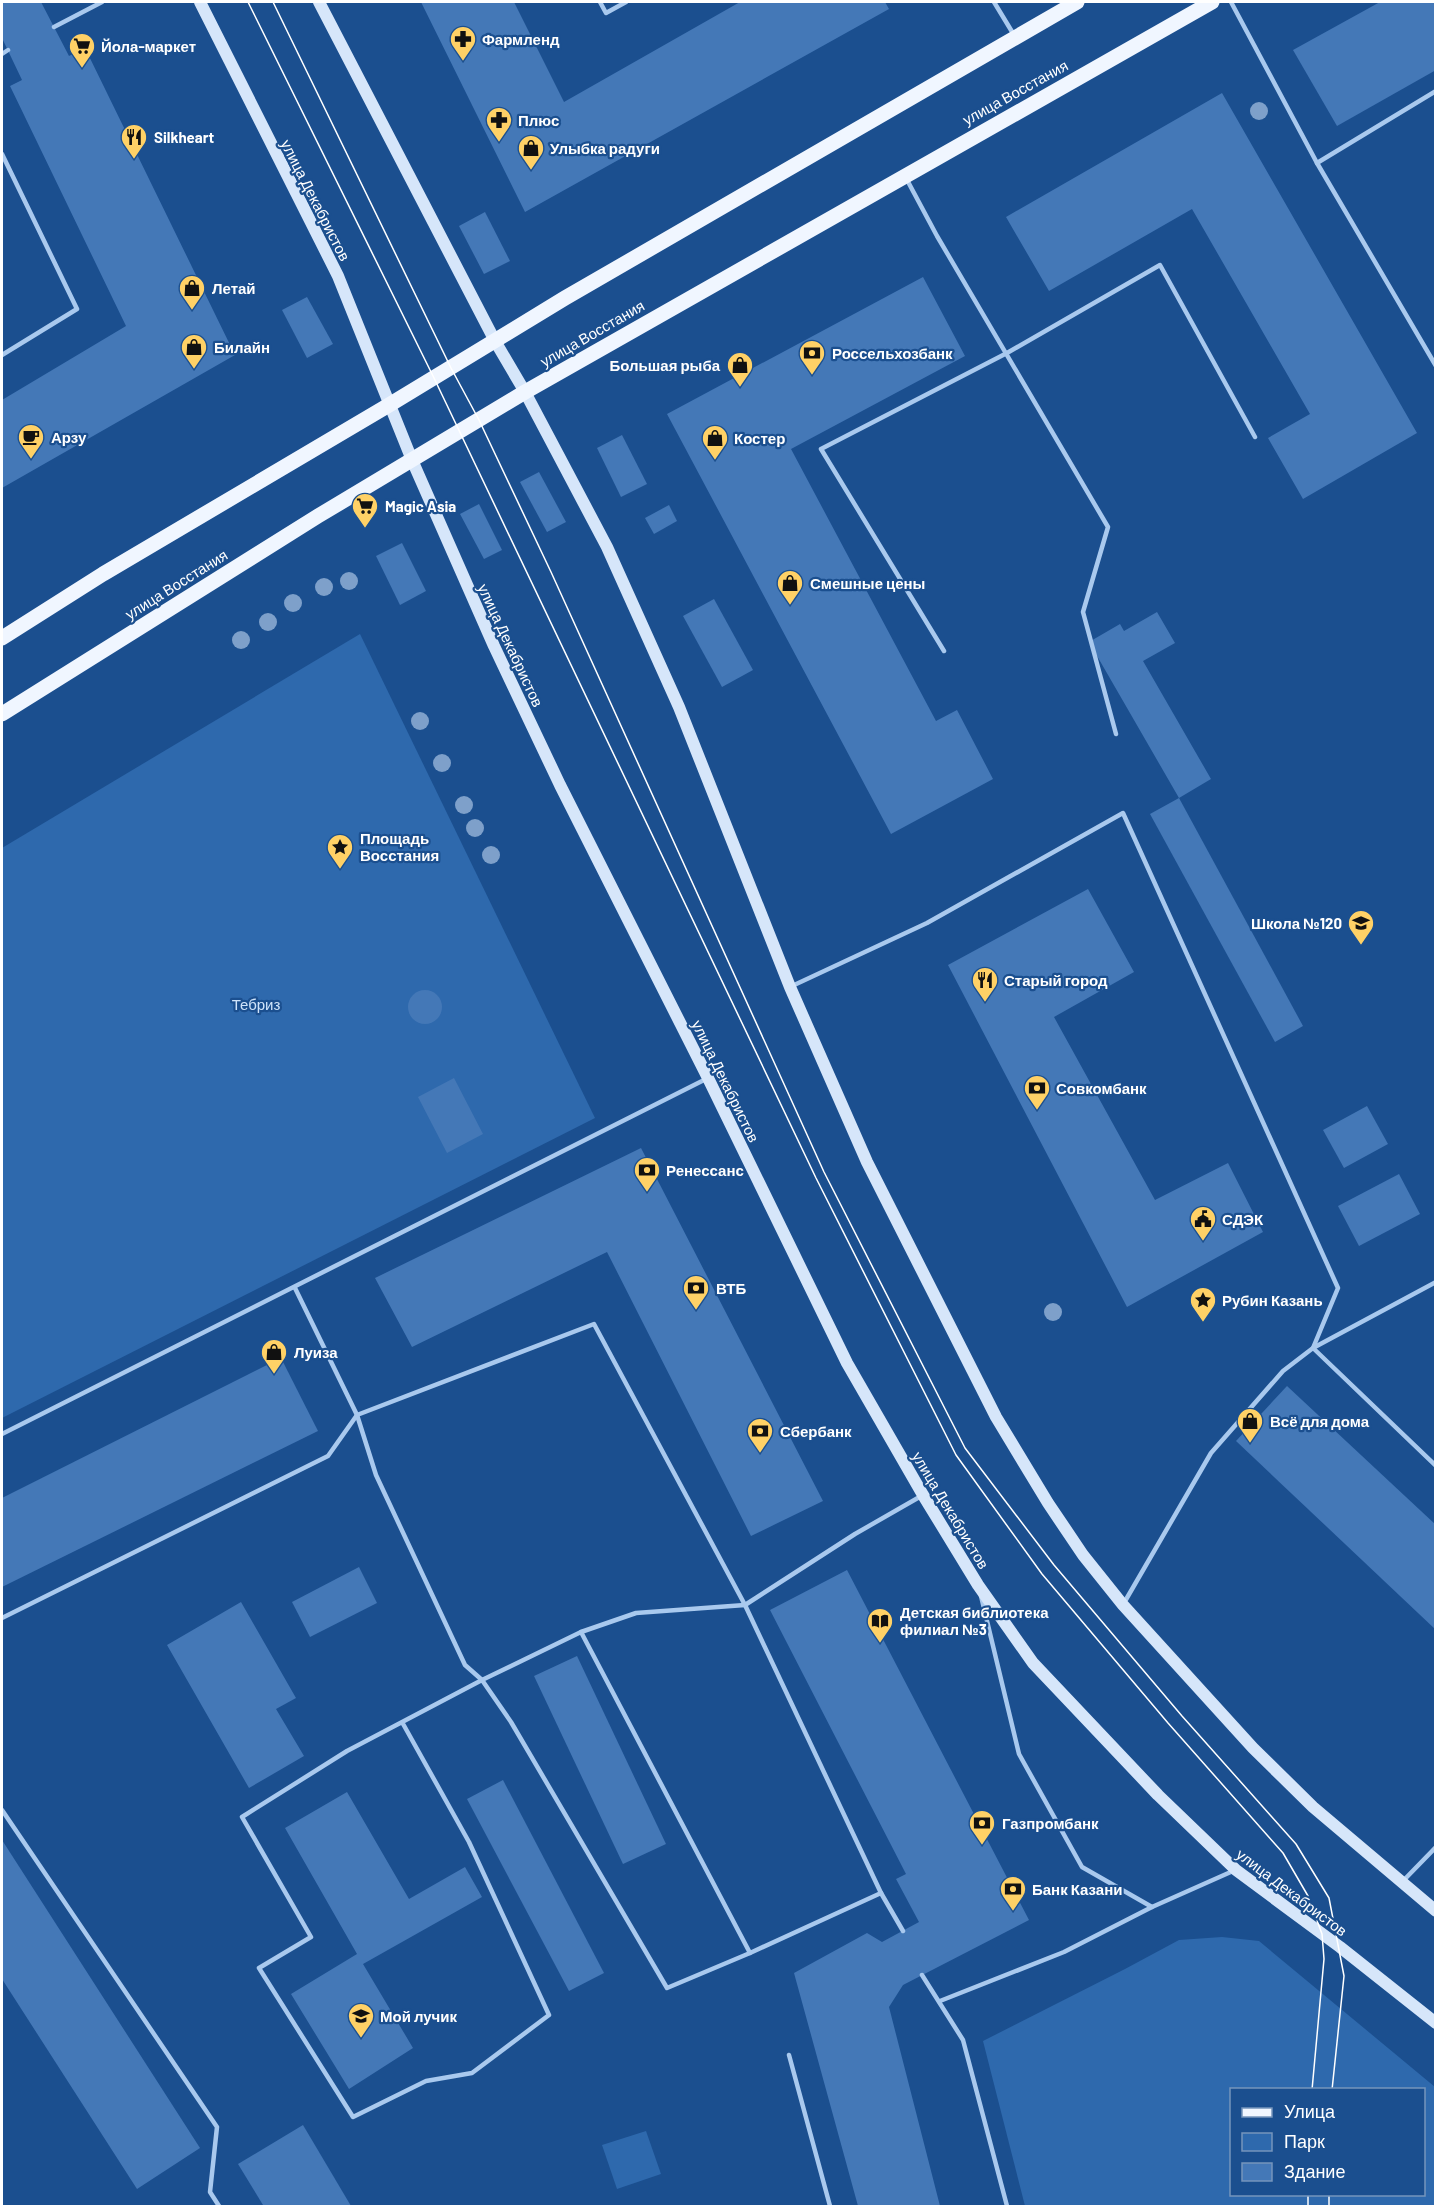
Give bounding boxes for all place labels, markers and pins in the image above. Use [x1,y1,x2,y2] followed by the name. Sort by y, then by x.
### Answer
[448,24,478,62] pharmacy icon: Фармленд
[482,30,560,48] place label: Фармленд
[67,31,97,69] supermarket icon: Йола-маркет
[101,37,196,55] place label: Йола-маркет
[484,105,514,143] pharmacy icon: Плюс
[518,111,559,129] place label: Плюс
[119,122,149,160] restaurant icon: Silkheart
[154,128,214,146] place label: Silkheart
[516,133,546,171] shop icon: Улыбка радуги
[550,139,660,157] place label: Улыбка радуги
[177,273,207,311] shop icon: Летай
[212,279,256,297] place label: Летай
[179,332,209,370] shop icon: Билайн
[214,338,270,356] place label: Билайн
[797,338,827,376] bank icon: Россельхозбанк
[832,344,953,362] place label: Россельхозбанк
[725,350,755,388] shop icon: Большая рыба
[610,356,721,374] place label: Большая рыба
[16,422,46,460] cafe icon: Арзу
[700,423,730,461] shop icon: Костер
[51,428,87,446] place label: Арзу
[734,429,785,447] place label: Костер
[350,491,380,529] supermarket icon: Magic Asia
[385,497,456,515] place label: Magic Asia
[775,568,805,606] shop icon: Смешные цены
[810,574,925,592] place label: Смешные цены
[360,829,439,864] place label: Площадь Восстания
[325,832,355,870] place icon: Площадь Восстания
[1346,908,1376,946] school or university icon: Школа №120
[1251,914,1342,932] place label: Школа №120
[970,965,1000,1003] restaurant icon: Старый город
[1004,971,1108,989] place label: Старый город
[1022,1073,1052,1111] bank icon: Совкомбанк
[1056,1079,1147,1097] place label: Совкомбанк
[632,1155,662,1193] bank icon: Ренессанс
[666,1161,744,1179] place label: Ренессанс
[1188,1204,1218,1242] public building icon: СДЭК
[1222,1210,1264,1228] place label: СДЭК
[681,1273,711,1311] bank icon: ВТБ
[716,1279,746,1297] place label: ВТБ
[1188,1285,1218,1323] place icon: Рубин Казань
[1222,1291,1323,1309] place label: Рубин Казань
[259,1337,289,1375] shop icon: Луиза
[294,1343,338,1361] place label: Луиза
[1235,1406,1265,1444] shop icon: Всё для дома
[1270,1412,1370,1430] place label: Всё для дома
[745,1416,775,1454] bank icon: Сбербанк
[780,1422,852,1440] place label: Сбербанк
[900,1603,1049,1638] place label: Детская библиотека филиал №3
[865,1606,895,1644] library icon: Детская библиотека филиал №3
[967,1808,997,1846] bank icon: Газпромбанк
[1002,1814,1099,1832] place label: Газпромбанк
[998,1874,1028,1912] bank icon: Банк Казани
[1032,1880,1122,1898] place label: Банк Казани
[346,2001,376,2039] school or university icon: Мой лучик
[380,2007,457,2025] place label: Мой лучик

